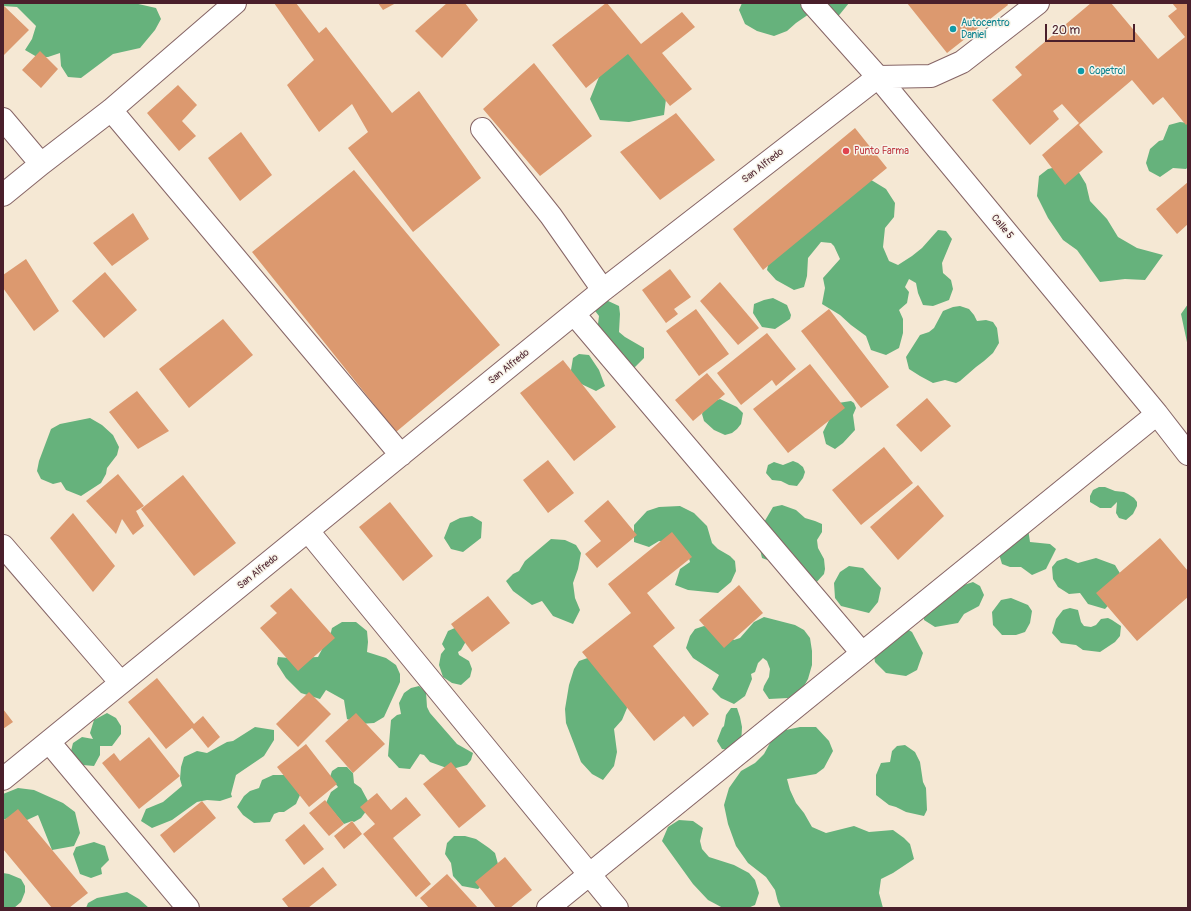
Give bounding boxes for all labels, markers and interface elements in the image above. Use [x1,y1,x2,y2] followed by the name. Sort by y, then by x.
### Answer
[1047,16,1137,42] scale bar
[961,17,1010,40] place label: Autocentro Daniel
[1052,23,1080,38] text: 20 m
[948,24,958,34] marker: Autocentro Daniel
[1089,65,1125,77] place label: Copetrol
[1076,66,1086,76] marker: Copetrol
[854,145,909,157] place label: Punto Farma
[740,146,786,186] street label: San Alfredo
[841,146,851,156] marker: Punto Farma
[988,212,1016,242] street label: Calle 5
[486,347,532,387] street label: San Alfredo
[235,552,281,592] street label: San Alfredo

